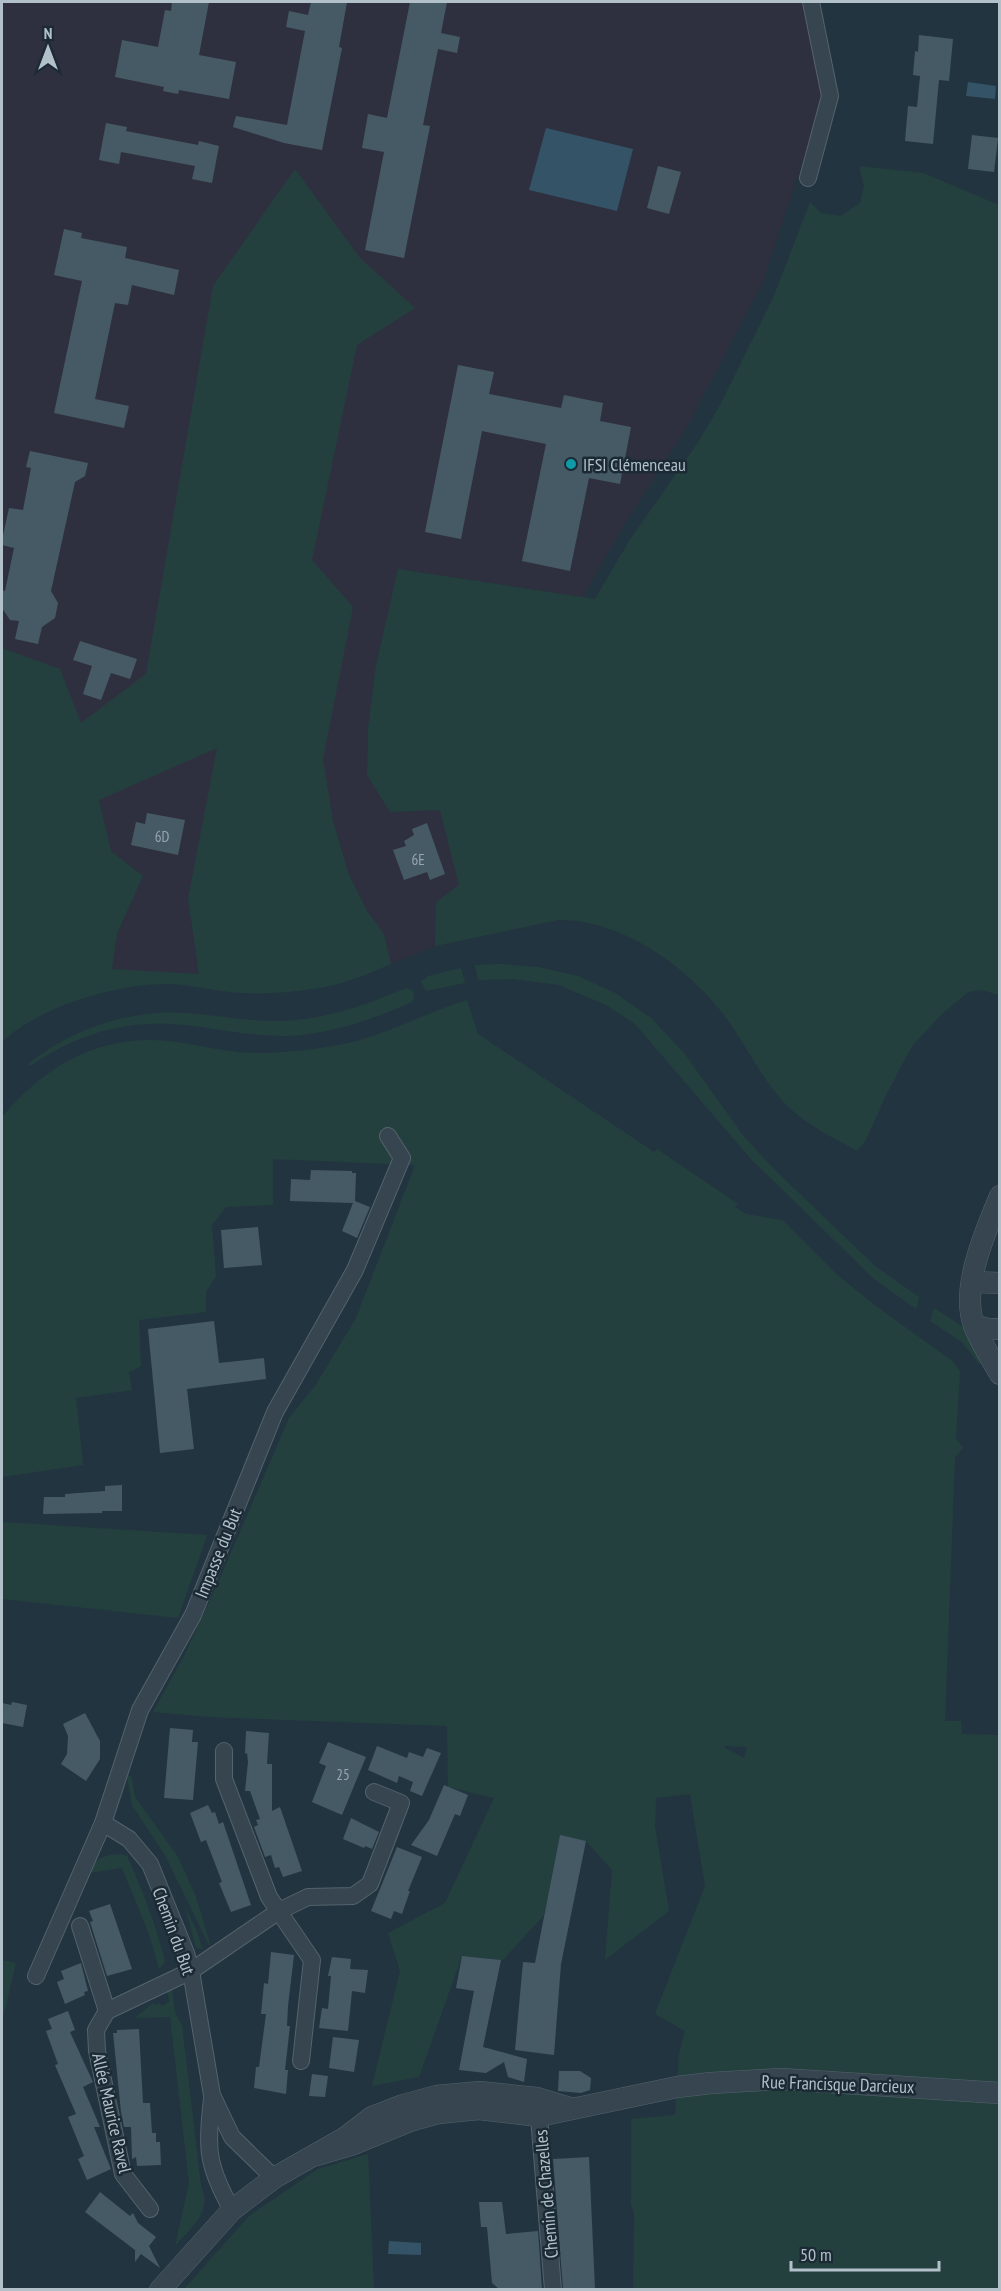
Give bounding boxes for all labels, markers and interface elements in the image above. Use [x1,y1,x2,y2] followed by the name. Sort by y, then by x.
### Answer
[18,18,78,78] north arrow
[44,23,52,43] text: N
[583,453,686,476] place label: IFSI Clémenceau
[564,457,578,471] marker: IFSI Clémenceau
[155,827,169,846] house number: 6D
[411,850,425,869] house number: 6E
[190,1505,246,1601] street label: Impasse du But
[336,1765,350,1784] house number: 25
[148,1884,200,1978] street label: Chemin du But
[87,2051,137,2176] street label: Allée Maurice Ravel
[761,2070,915,2098] street label: Rue Francisque Darcieux
[529,2129,563,2259] street label: Chemin de Chazelles
[791,2234,940,2272] scale bar
[800,2243,832,2266] text: 50 m

